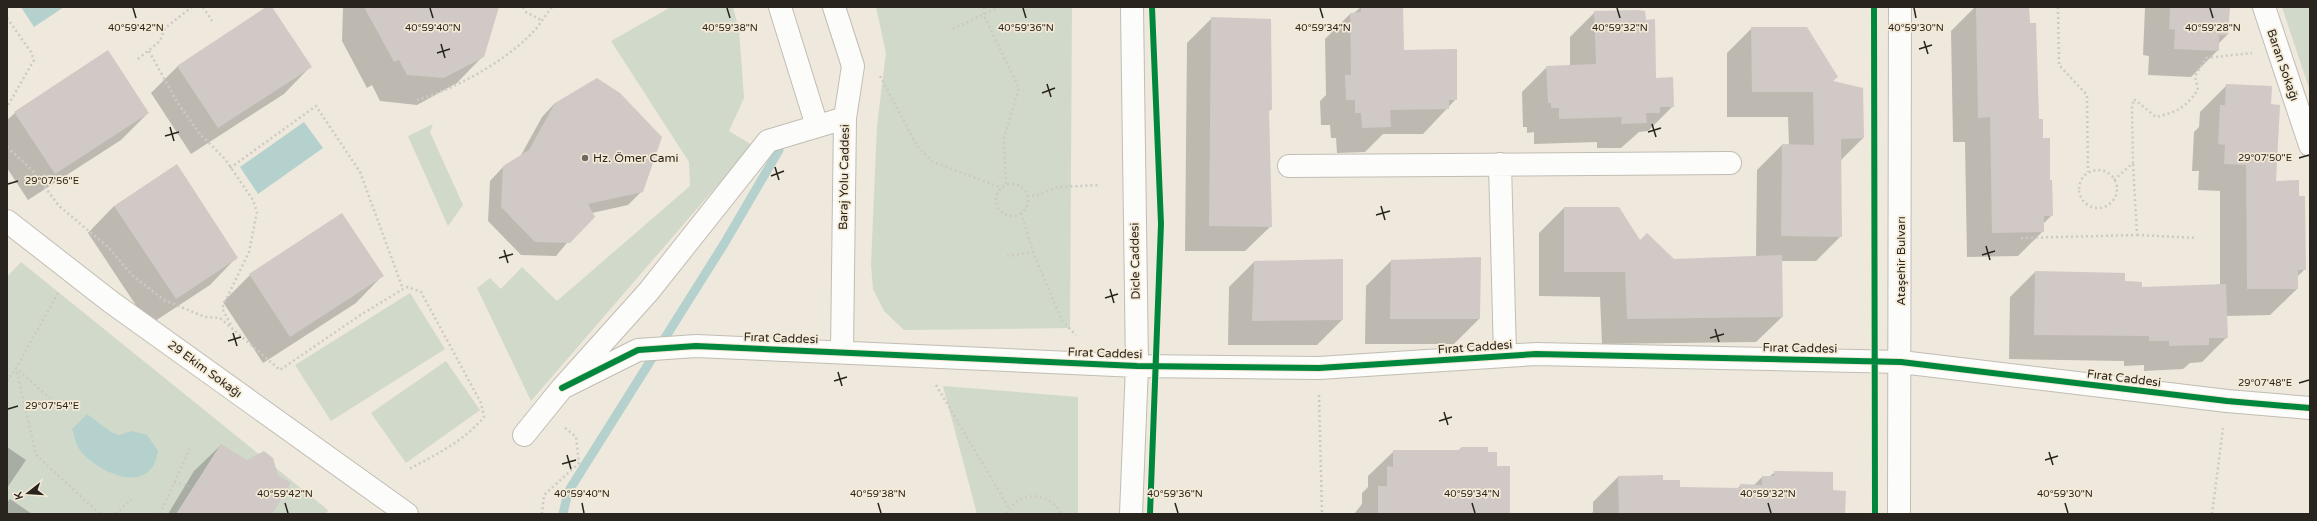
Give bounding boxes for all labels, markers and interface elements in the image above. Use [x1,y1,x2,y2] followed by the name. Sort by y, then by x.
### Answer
[108,22,164,34] text: 40°59'42"N
[405,22,461,34] text: 40°59'40"N
[702,22,758,34] text: 40°59'38"N
[998,22,1054,34] text: 40°59'36"N
[1295,22,1351,34] text: 40°59'34"N
[1592,22,1648,34] text: 40°59'32"N
[1888,22,1944,34] text: 40°59'30"N
[2185,22,2241,34] text: 40°59'28"N
[2264,27,2302,103] street label: Baran Sokağı
[836,124,852,230] street label: Baraj Yolu Caddesi
[593,151,679,165] place label: Hz. Ömer Cami
[2238,152,2292,164] text: 29°07'50"E
[580,153,590,163] marker: Hz. Ömer Cami
[25,175,79,187] text: 29°07'56"E
[1894,216,1908,306] street label: Ataşehir Bulvarı
[1127,222,1143,300] street label: Dicle Caddesi
[743,330,819,346] street label: Fırat Caddesi
[165,337,245,401] street label: 29 Ekim Sokağı
[1437,337,1513,357] street label: Fırat Caddesi
[1763,340,1837,356] street label: Fırat Caddesi
[1067,345,1143,361] street label: Fırat Caddesi
[2086,367,2162,389] street label: Fırat Caddesi
[2238,377,2292,389] text: 29°07'48"E
[25,400,79,412] text: 29°07'54"E
[8,473,48,513] north arrow
[257,488,313,500] text: 40°59'42"N
[554,488,610,500] text: 40°59'40"N
[850,488,906,500] text: 40°59'38"N
[1147,488,1203,500] text: 40°59'36"N
[1444,488,1500,500] text: 40°59'34"N
[1740,488,1796,500] text: 40°59'32"N
[2037,488,2093,500] text: 40°59'30"N
[11,490,26,501] text: K

